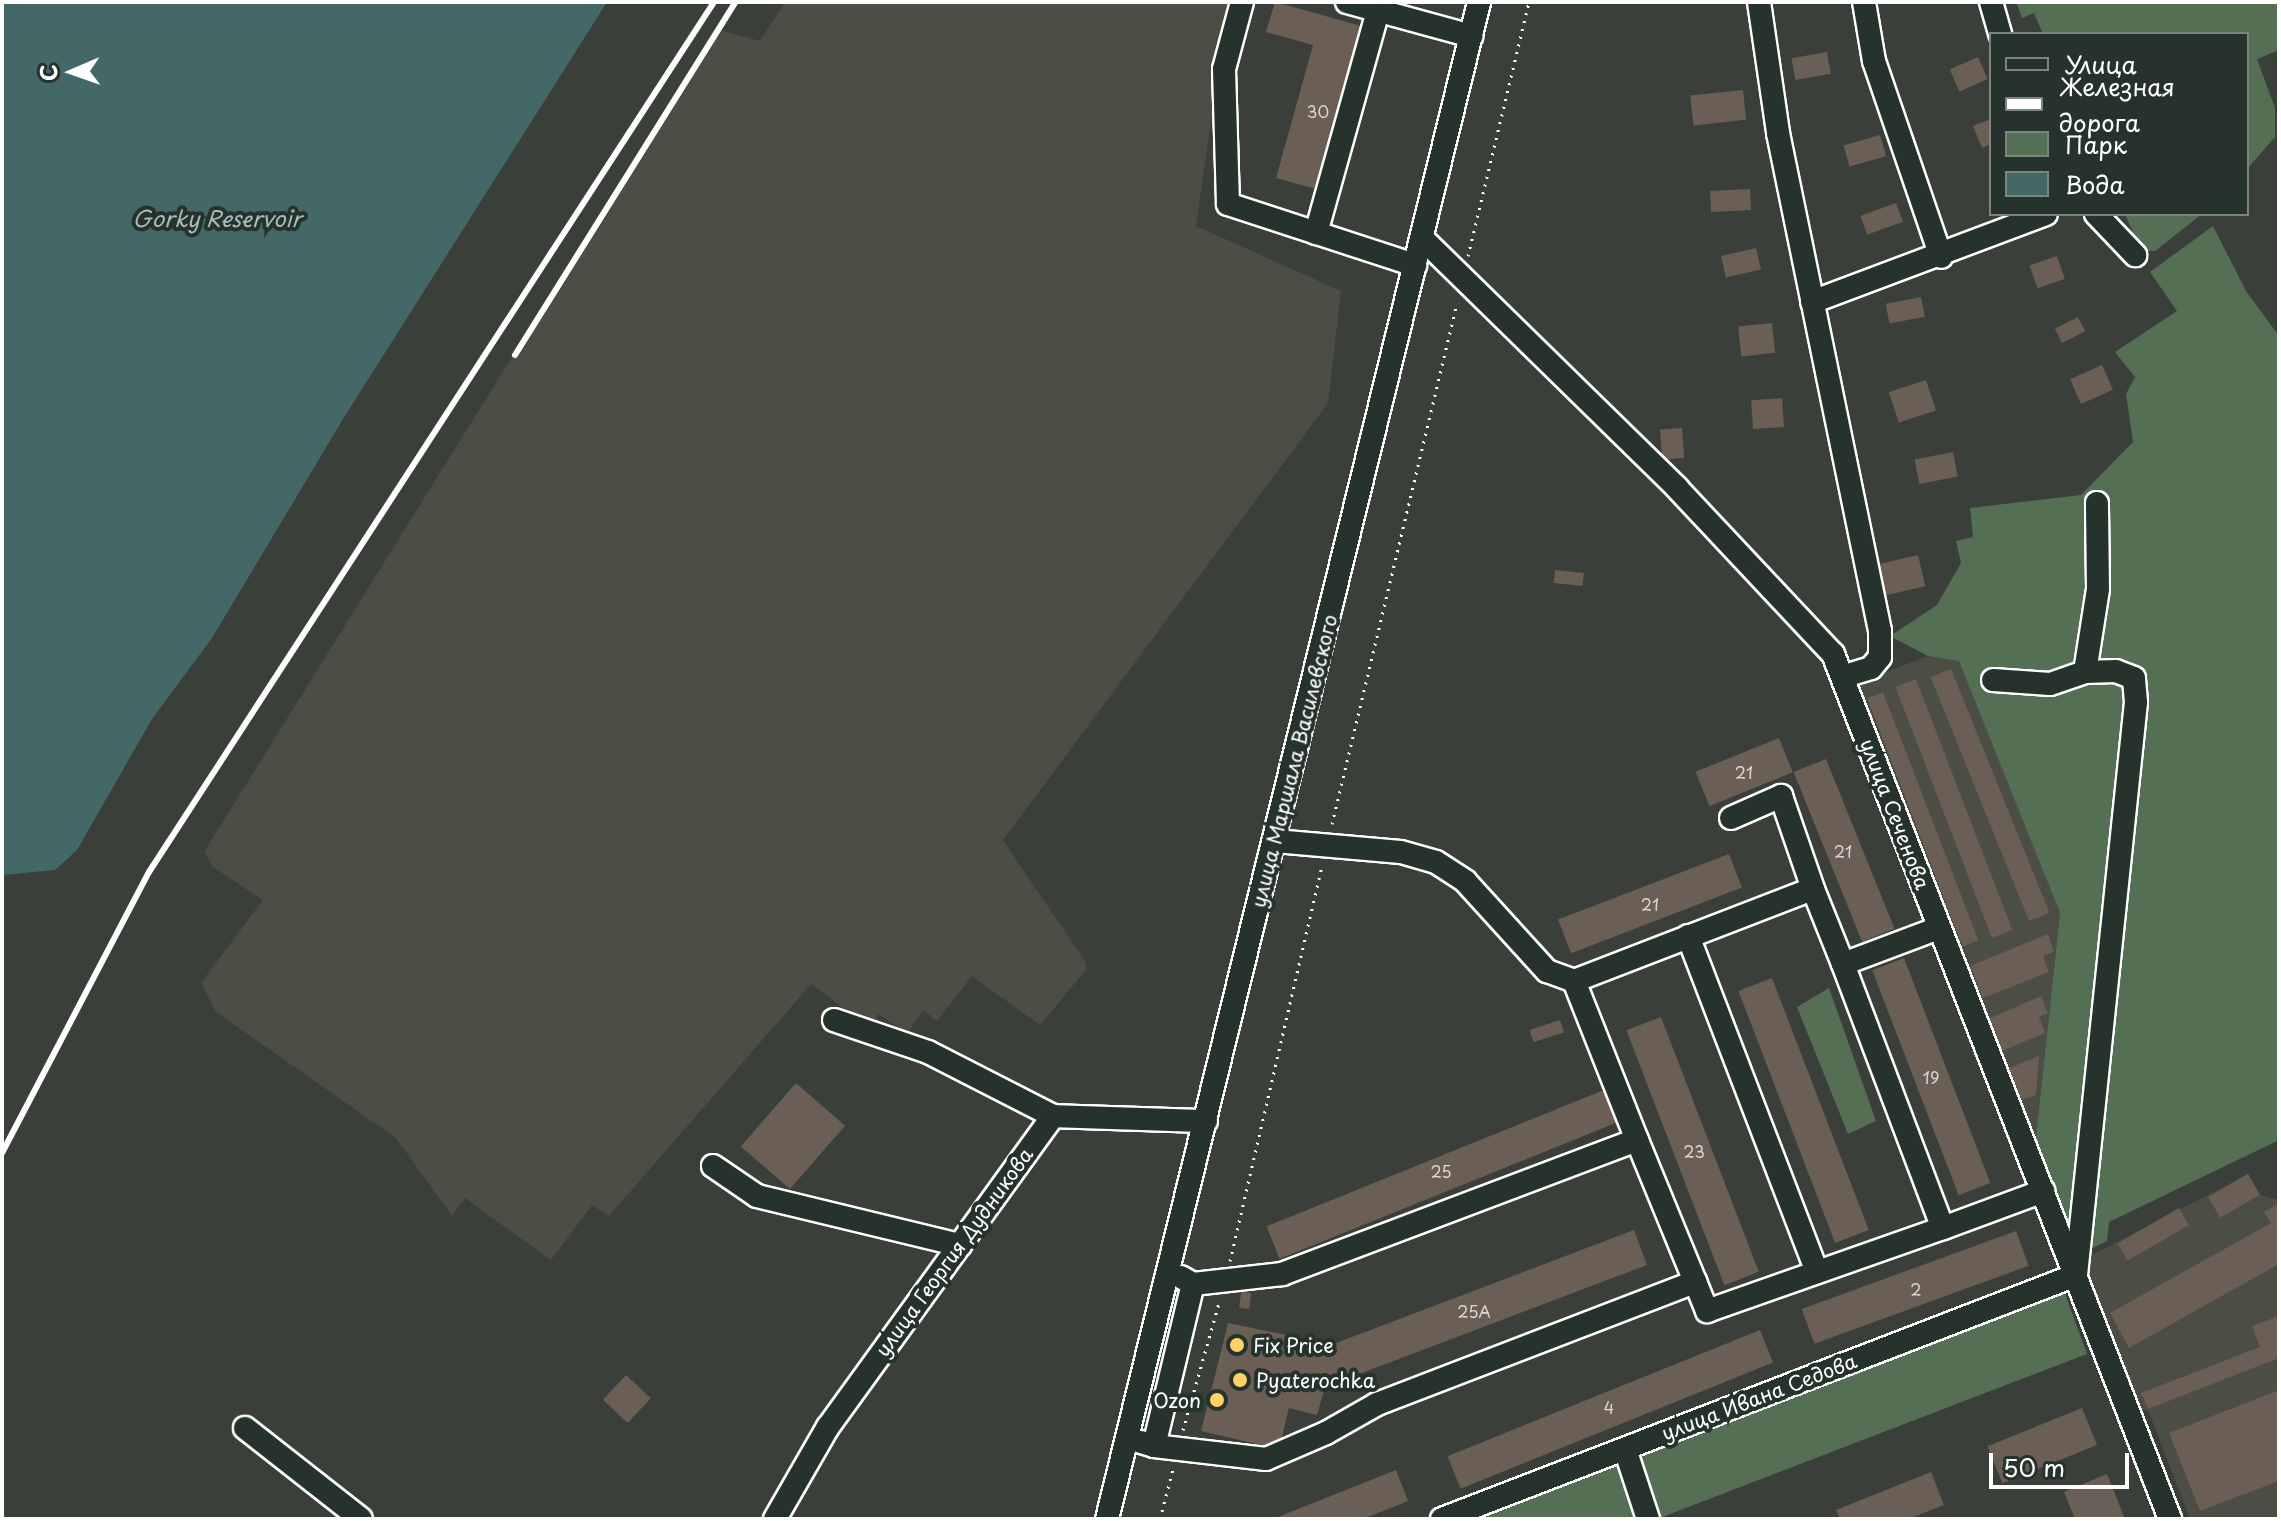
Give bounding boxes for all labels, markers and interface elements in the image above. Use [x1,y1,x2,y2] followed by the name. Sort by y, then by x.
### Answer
[32,32,112,112] north arrow
[1989,32,2249,216] legend
[2065,46,2137,82] text: Улица
[31,64,64,82] text: С
[2059,68,2175,140] text: Железная дорога
[1307,101,1329,121] house number: 30
[2065,126,2127,162] text: Парк
[2065,166,2124,202] text: Вода
[131,205,303,231] water label: Gorky Reservoir
[1246,611,1342,911] street label: улица Маршала Василевского
[1855,735,1935,893] street label: улица Сеченова
[1735,762,1753,782] house number: 21
[1834,841,1852,861] house number: 21
[1641,894,1659,914] house number: 21
[1923,1067,1939,1087] house number: 19
[1683,1141,1705,1161] house number: 23
[870,1142,1038,1362] street label: улица Георгия Дудникова
[1430,1161,1452,1181] house number: 25
[1910,1279,1922,1299] house number: 2
[1457,1301,1491,1321] house number: 25А
[1253,1333,1334,1357] place label: Fix Price
[1228,1336,1246,1354] marker: Fix Price
[1656,1348,1862,1446] street label: улица Ивана Седова
[1256,1368,1375,1392] place label: Pyaterochka
[1231,1371,1249,1389] marker: Pyaterochka
[1153,1388,1201,1412] place label: Ozon
[1208,1391,1226,1409] marker: Ozon
[1604,1397,1614,1417] house number: 4
[1993,1437,2133,1487] scale bar
[2003,1449,2065,1485] text: 50 m

